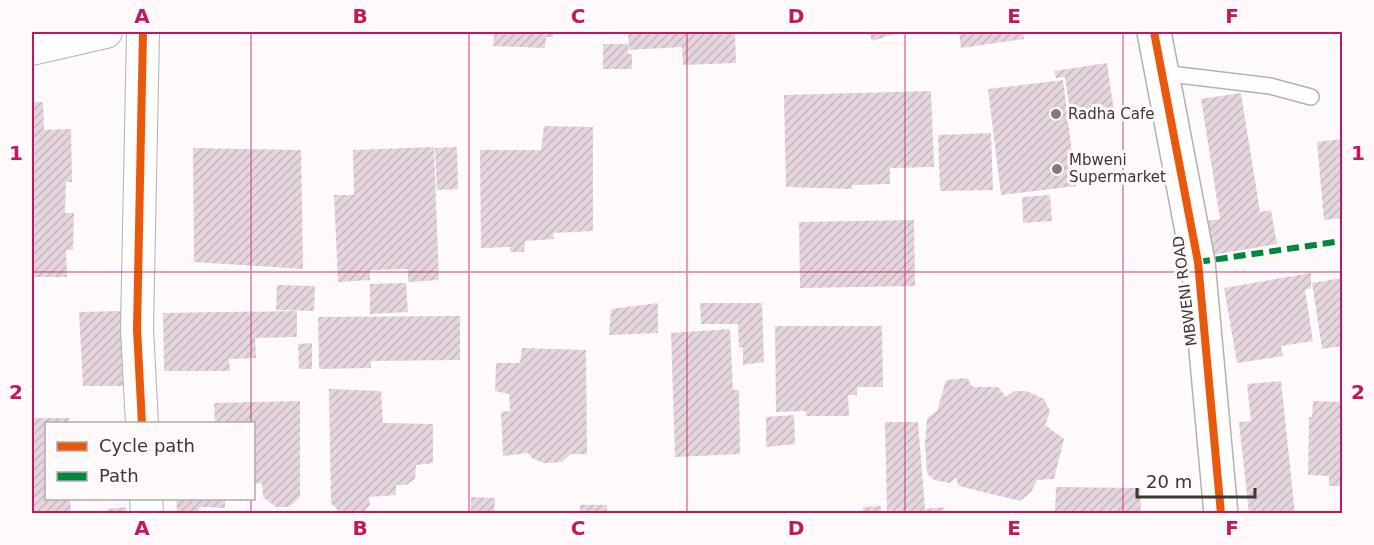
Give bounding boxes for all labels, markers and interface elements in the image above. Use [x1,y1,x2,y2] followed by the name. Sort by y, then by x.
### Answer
[134,4,150,28] text: A
[352,4,368,28] text: B
[571,4,585,28] text: C
[788,4,804,28] text: D
[1007,4,1021,28] text: E
[1225,4,1239,28] text: F
[1068,105,1154,123] place label: Radha Cafe
[1049,107,1063,121] marker: Radha Cafe
[9,141,23,165] text: 1
[1351,141,1365,165] text: 1
[1069,151,1166,186] place label: Mbweni Supermarket
[1050,162,1064,176] marker: Mbweni Supermarket
[1169,235,1201,347] street label: MBWENI ROAD
[9,380,23,404] text: 2
[1351,380,1365,404] text: 2
[45,422,255,500] legend
[99,435,195,456] text: Cycle path
[1137,461,1256,499] scale bar
[99,465,139,486] text: Path
[1146,471,1192,492] text: 20 m
[134,516,150,540] text: A
[352,516,368,540] text: B
[571,516,585,540] text: C
[788,516,804,540] text: D
[1007,516,1021,540] text: E
[1225,516,1239,540] text: F

